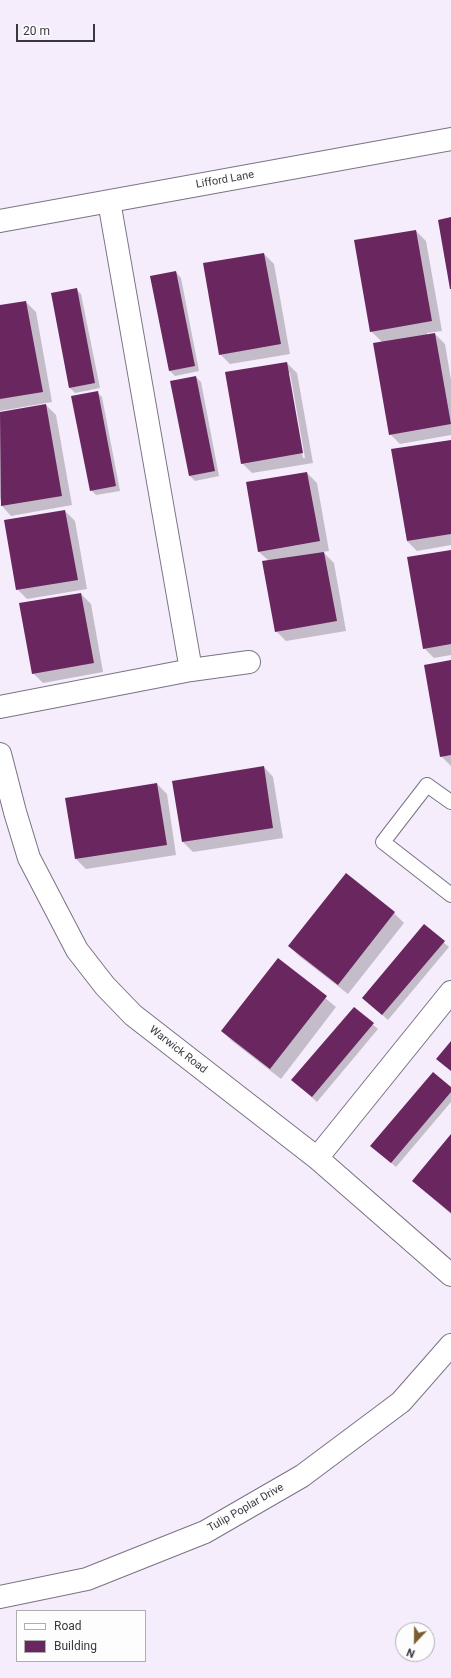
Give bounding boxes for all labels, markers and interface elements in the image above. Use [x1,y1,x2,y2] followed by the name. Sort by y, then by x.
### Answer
[18,16,97,42] scale bar
[23,24,50,38] text: 20 m
[195,168,255,192] street label: Lifford Lane
[147,1023,209,1077] street label: Warwick Road
[206,1481,286,1535] street label: Tulip Poplar Drive
[16,1610,146,1662] legend
[54,1619,82,1633] text: Road
[395,1622,435,1662] north arrow
[54,1639,97,1653] text: Building
[405,1645,417,1660] text: N

